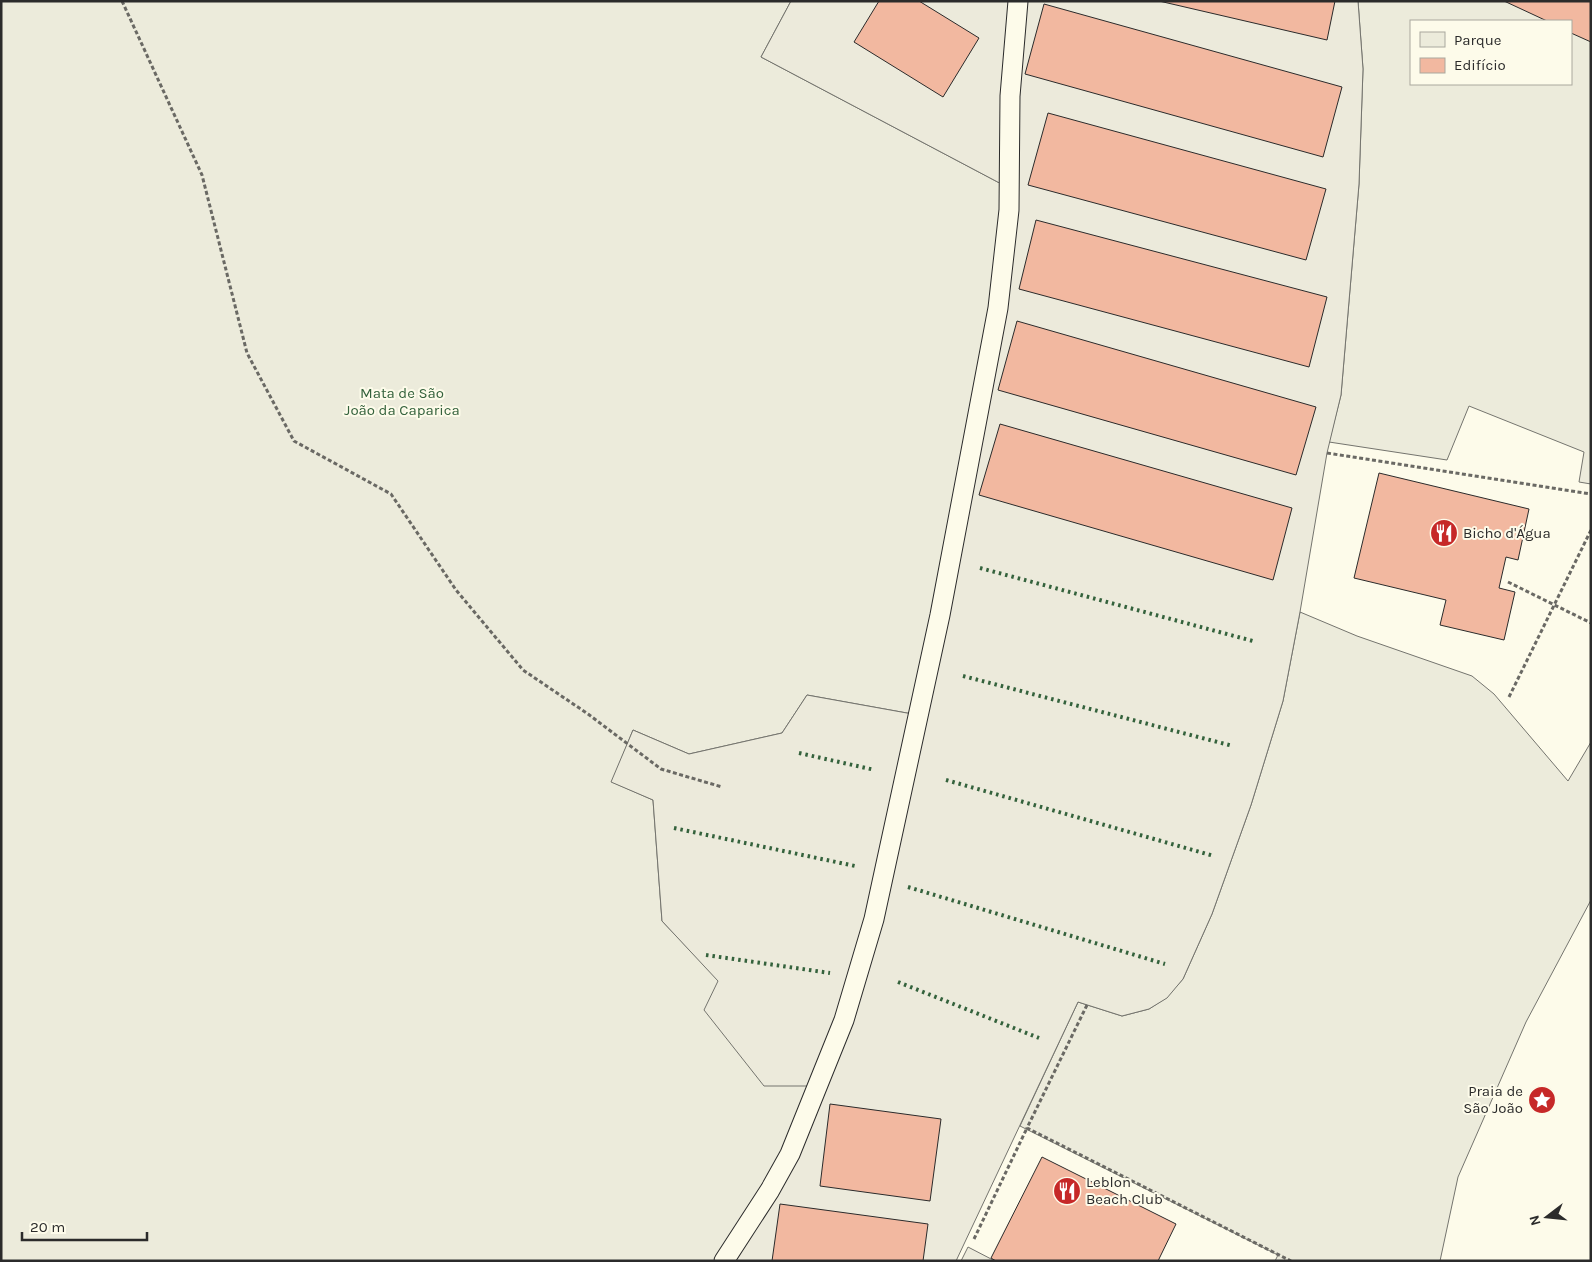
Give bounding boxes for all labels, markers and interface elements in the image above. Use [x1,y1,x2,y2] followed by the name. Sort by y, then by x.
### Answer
[1410,20,1572,85] legend
[1454,31,1502,49] text: Parque
[1454,56,1506,74] text: Edifício
[344,384,460,419] park label: Mata de São João da Caparica
[1429,518,1459,548] restaurant icon: Bicho d'Água
[1463,524,1551,542] place label: Bicho d'Água
[1463,1082,1523,1117] place label: Praia de São João
[1527,1085,1557,1115] place icon: Praia de São João
[1086,1173,1163,1208] place label: Leblon Beach Club
[1052,1176,1082,1206] restaurant icon: Leblon Beach Club
[1522,1192,1572,1242] north arrow
[22,1210,148,1242] scale bar
[1525,1213,1545,1228] text: N
[30,1218,65,1236] text: 20 m

